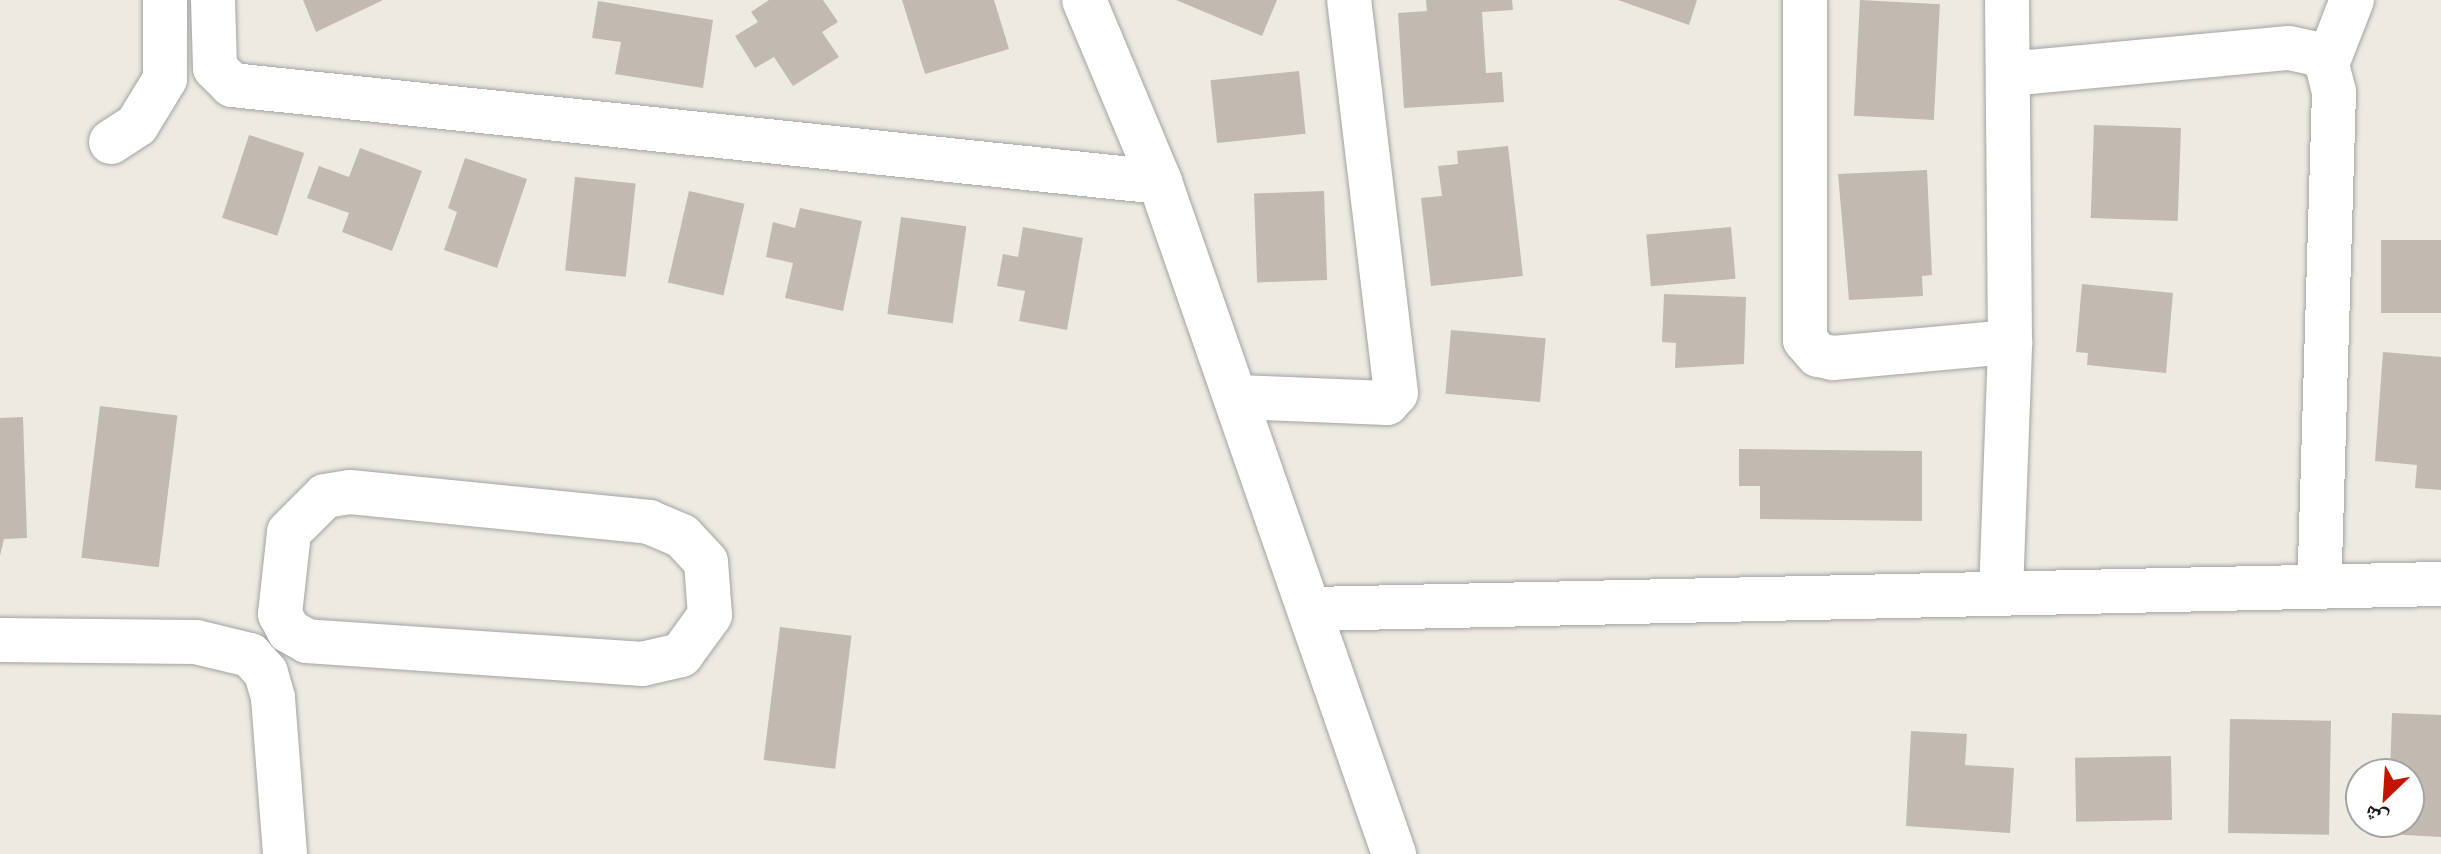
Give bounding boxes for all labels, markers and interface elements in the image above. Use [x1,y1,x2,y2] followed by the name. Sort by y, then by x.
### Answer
[2345,758,2425,838] north arrow
[2360,801,2392,835] text: ش

